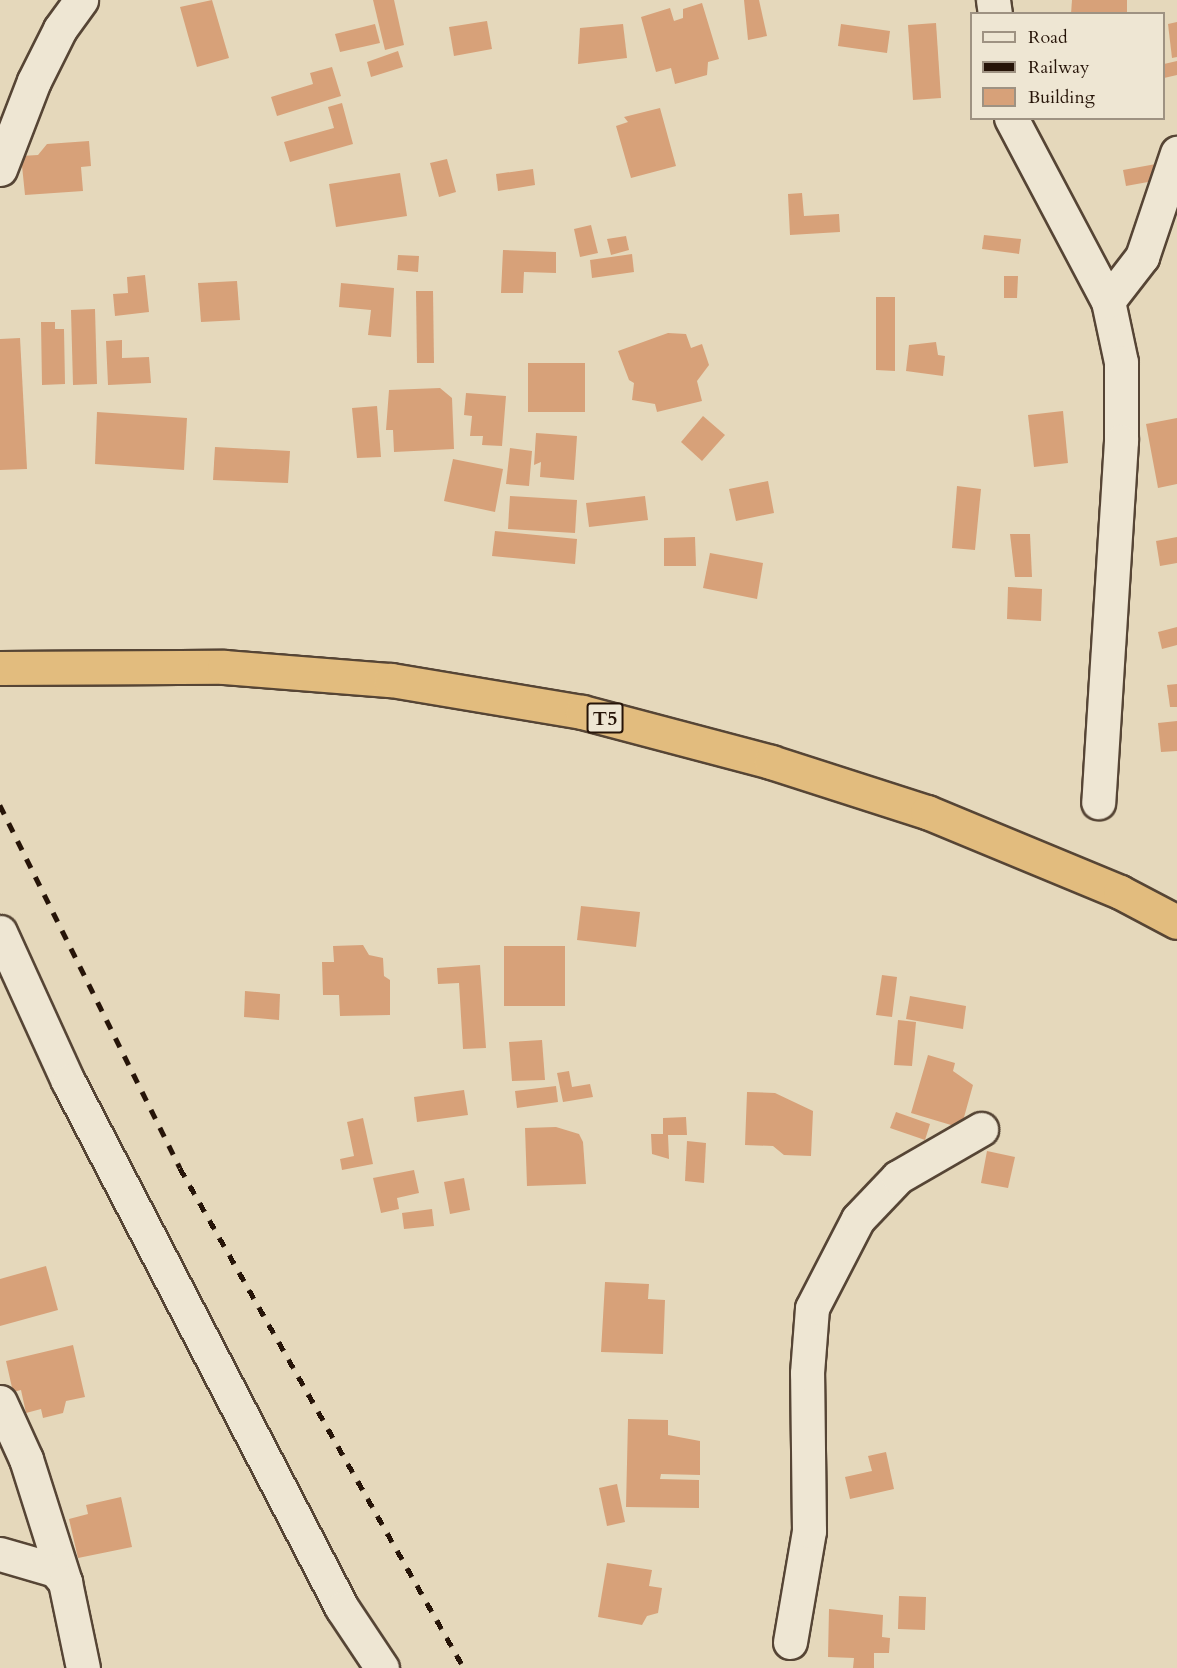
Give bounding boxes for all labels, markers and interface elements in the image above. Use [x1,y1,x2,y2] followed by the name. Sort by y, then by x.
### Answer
[970,12,1165,120] legend
[1028,25,1068,50] text: Road
[1028,55,1090,80] text: Railway
[1028,85,1095,110] text: Building
[586,701,624,735] road number: T5

